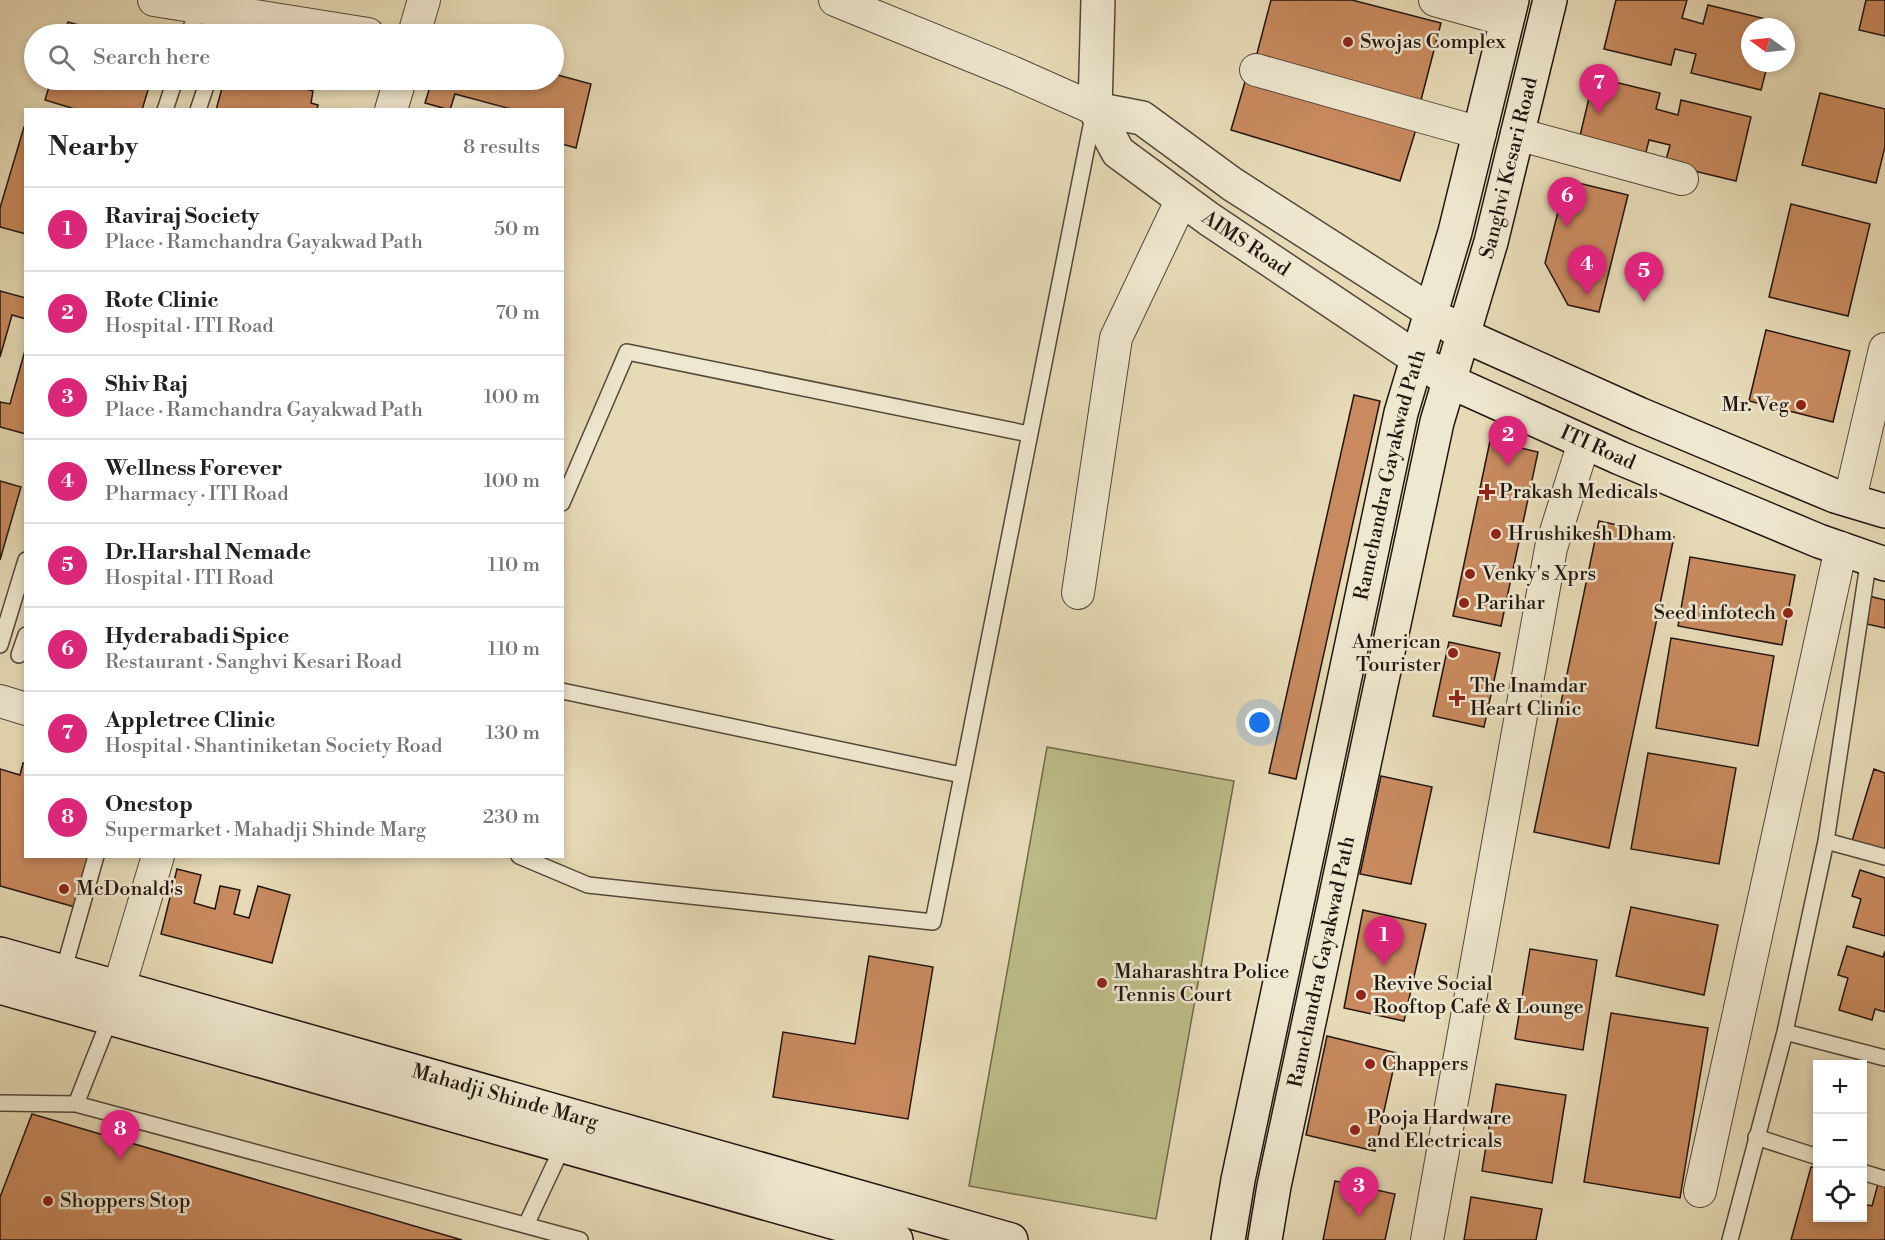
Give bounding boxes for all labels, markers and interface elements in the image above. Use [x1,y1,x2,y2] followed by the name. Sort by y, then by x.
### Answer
[1741,18,1795,72] north arrow
[24,24,564,90] search box
[1360,30,1507,55] place label: Swojas Complex
[1341,35,1355,49] marker: Swojas Complex
[45,41,78,74] icon: search
[93,44,210,71] text: Search here
[1580,64,1618,114] pin: 7
[1474,74,1543,262] street label: Sanghvi Kesari Road
[48,131,138,163] text: Nearby
[463,135,540,160] text: 8 results
[1548,178,1586,227] pin: 6
[105,203,259,230] text: Raviraj Society
[1196,205,1295,282] street label: AIMS Road
[63,217,72,242] text: 1
[494,217,540,242] text: 50 m
[105,230,423,255] text: Place · Ramchandra Gayakwad Path
[1568,246,1606,295] pin: 4
[1624,252,1664,302] pin: 5
[105,287,219,314] text: Rote Clinic
[61,301,74,326] text: 2
[496,301,540,326] text: 70 m
[105,314,274,339] text: Hospital · ITI Road
[1349,347,1432,603] street label: Ramchandra Gayakwad Path
[105,371,188,398] text: Shiv Raj
[61,385,74,410] text: 3
[484,385,540,410] text: 100 m
[1722,393,1790,418] place label: Mr. Veg
[105,398,423,423] text: Place · Ramchandra Gayakwad Path
[1794,398,1808,412] marker: Mr. Veg
[1488,416,1528,466] pin: 2
[1556,420,1640,476] street label: ITI Road
[105,455,282,482] text: Wellness Forever
[61,469,74,494] text: 4
[484,469,540,494] text: 100 m
[1499,480,1658,505] place label: Prakash Medicals
[105,482,289,507] text: Pharmacy · ITI Road
[1480,485,1494,499] marker: Prakash Medicals
[1508,522,1673,547] place label: Hrushikesh Dham
[1489,527,1503,541] marker: Hrushikesh Dham
[105,539,311,566] text: Dr.Harshal Nemade
[61,553,74,578] text: 5
[488,553,540,578] text: 110 m
[1481,562,1596,587] place label: Venky's Xprs
[105,566,274,591] text: Hospital · ITI Road
[1463,567,1477,581] marker: Venky's Xprs
[1476,591,1545,616] place label: Parihar
[1457,596,1471,610] marker: Parihar
[1654,601,1776,626] place label: Seed infotech
[1781,606,1795,620] marker: Seed infotech
[105,623,289,650] text: Hyderabadi Spice
[1351,630,1441,678] place label: American Tourister
[61,637,74,662] text: 6
[488,637,540,662] text: 110 m
[1446,646,1460,660] marker: American Tourister
[105,650,402,675] text: Restaurant · Sanghvi Kesari Road
[1470,674,1587,722] place label: The Inamdar Heart Clinic
[1448,689,1466,707] marker: The Inamdar Heart Clinic
[105,707,275,734] text: Appletree Clinic
[1245,708,1274,737] your location
[62,721,73,746] text: 7
[485,721,540,746] text: 130 m
[105,734,442,759] text: Hospital · Shantiniketan Society Road
[105,791,193,818] text: Onestop
[61,805,74,830] text: 8
[483,805,540,830] text: 230 m
[105,818,426,843] text: Supermarket · Mahadji Shinde Marg
[1283,834,1361,1090] street label: Ramchandra Gayakwad Path
[76,877,183,902] place label: McDonald's
[57,882,71,896] marker: McDonald's
[1364,916,1404,966] pin: 1
[1114,960,1289,1008] place label: Maharashtra Police Tennis Court
[1373,972,1584,1020] place label: Revive Social Rooftop Cafe & Lounge
[1095,976,1109,990] marker: Maharashtra Police Tennis Court
[1354,988,1368,1002] marker: Revive Social Rooftop Cafe & Lounge
[1382,1052,1468,1077] place label: Chappers
[1363,1057,1377,1071] marker: Chappers
[409,1059,602,1135] street label: Mahadji Shinde Marg
[1813,1060,1867,1222] map controls
[1813,1060,1867,1114] button: +
[1367,1106,1511,1154] place label: Pooja Hardware and Electricals
[100,1110,140,1160] pin: 8
[1813,1114,1867,1168] button: −
[1348,1123,1362,1137] marker: Pooja Hardware and Electricals
[1340,1168,1378,1217] pin: 3
[1813,1168,1867,1222] button: locate
[60,1189,191,1214] place label: Shoppers Stop
[41,1194,55,1208] marker: Shoppers Stop

